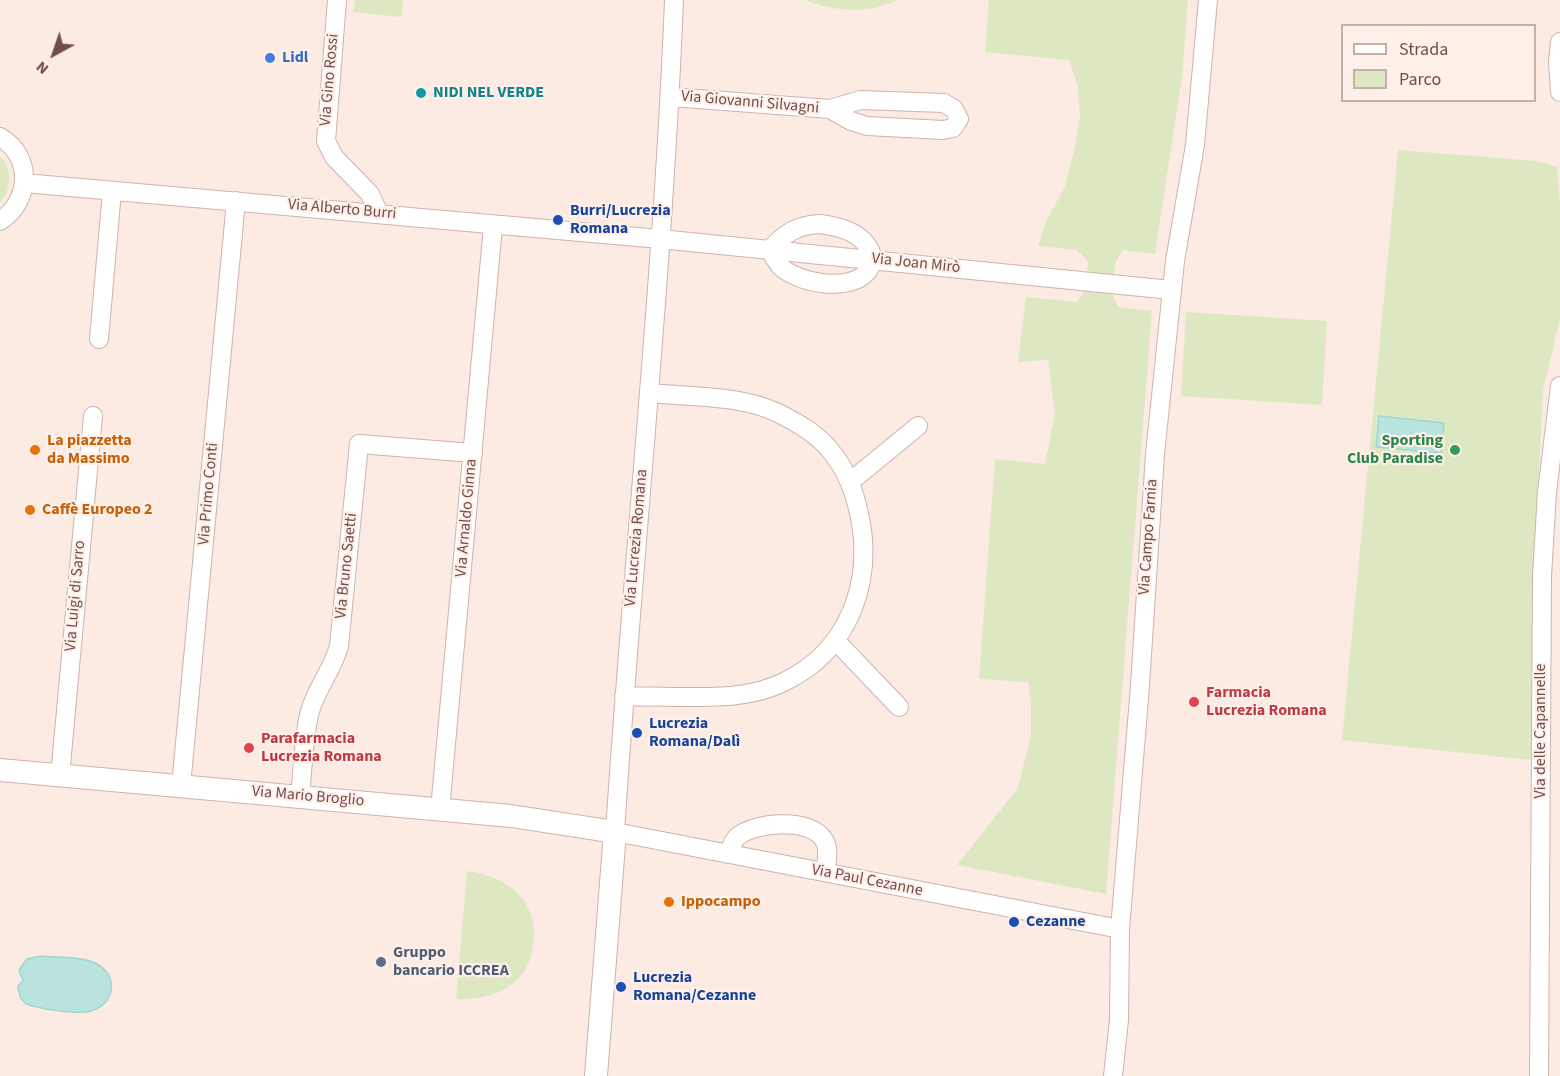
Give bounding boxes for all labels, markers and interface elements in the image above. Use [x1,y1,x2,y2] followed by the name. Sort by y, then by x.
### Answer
[24,24,84,84] north arrow
[1341,24,1536,102] legend
[316,33,344,127] street label: Via Gino Rossi
[1399,37,1448,62] text: Strada
[282,48,308,68] place label: Lidl
[263,51,277,65] marker: Lidl
[31,56,54,80] text: N
[1399,67,1441,92] text: Parco
[433,83,544,103] place label: NIDI NEL VERDE
[414,86,428,100] marker: NIDI NEL VERDE
[680,87,820,119] street label: Via Giovanni Silvagni
[287,196,397,224] street label: Via Alberto Burri
[570,201,671,239] place label: Burri/Lucrezia Romana
[551,213,565,227] marker: Burri/Lucrezia Romana
[871,250,961,278] street label: Via Joan Mirò
[47,431,132,469] place label: La piazzetta da Massimo
[1347,431,1443,469] place label: Sporting Club Paradise
[195,442,223,546] street label: Via Primo Conti
[28,443,42,457] marker: La piazzetta da Massimo
[1448,443,1462,457] marker: Sporting Club Paradise
[452,458,482,578] street label: Via Arnaldo Ginna
[621,468,653,608] street label: Via Lucrezia Romana
[1135,478,1163,596] street label: Via Campo Farnia
[42,500,153,520] place label: Caffè Europeo 2
[23,503,37,517] marker: Caffè Europeo 2
[332,512,362,620] street label: Via Bruno Saetti
[62,540,90,652] street label: Via Luigi di Sarro
[1531,663,1551,799] street label: Via delle Capannelle
[1206,683,1327,721] place label: Farmacia Lucrezia Romana
[1187,695,1201,709] marker: Farmacia Lucrezia Romana
[649,714,740,752] place label: Lucrezia Romana/Dalì
[630,726,644,740] marker: Lucrezia Romana/Dalì
[261,729,382,767] place label: Parafarmacia Lucrezia Romana
[242,741,256,755] marker: Parafarmacia Lucrezia Romana
[251,783,365,811] street label: Via Mario Broglio
[810,861,924,901] street label: Via Paul Cezanne
[681,892,761,912] place label: Ippocampo
[662,895,676,909] marker: Ippocampo
[1026,912,1086,932] place label: Cezanne
[1007,915,1021,929] marker: Cezanne
[393,943,509,981] place label: Gruppo bancario ICCREA
[374,955,388,969] marker: Gruppo bancario ICCREA
[633,968,756,1006] place label: Lucrezia Romana/Cezanne
[614,980,628,994] marker: Lucrezia Romana/Cezanne

